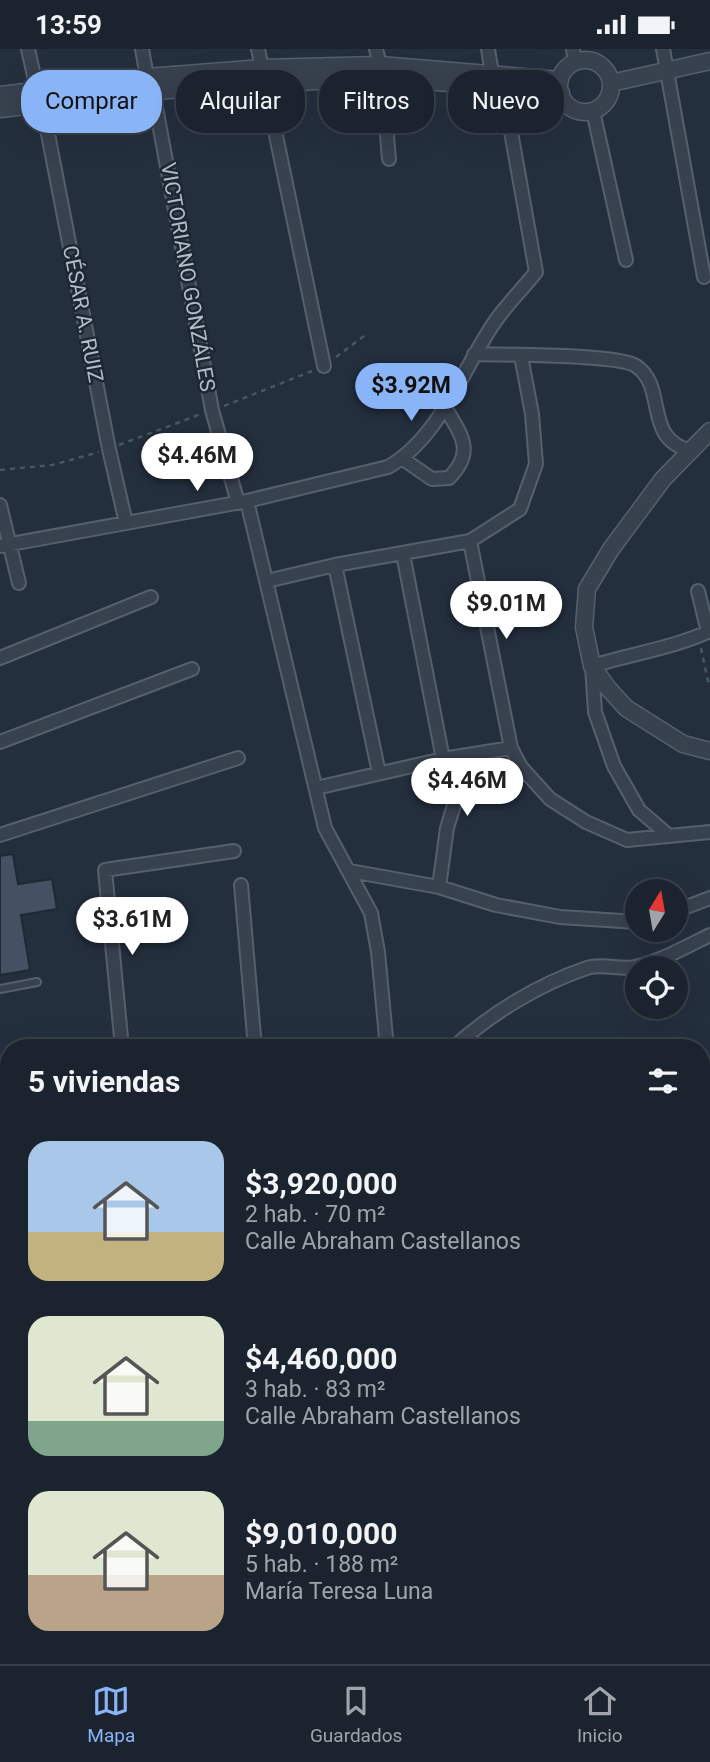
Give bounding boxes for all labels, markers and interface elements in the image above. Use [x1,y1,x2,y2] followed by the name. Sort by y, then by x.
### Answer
[35,10,102,40] text: 13:59
[21,70,162,133] chip: Comprar
[176,70,305,133] chip: Alquilar
[319,70,434,133] chip: Filtros
[448,70,564,133] chip: Nuevo
[156,161,220,393] street label: VICTORIANO GONZÁLES
[58,243,108,385] street label: CÉSAR A. RUIZ
[354,363,468,423] pin: $3.92M
[371,372,451,399] text: $3.92M
[140,433,254,493] pin: $4.46M
[157,442,237,469] text: $4.46M
[449,581,563,641] pin: $9.01M
[466,590,546,617] text: $9.01M
[410,759,524,818] pin: $4.46M
[427,767,507,794] text: $4.46M
[625,879,688,941] north arrow
[625,879,688,1019] map controls
[75,897,189,957] pin: $3.61M
[92,906,172,933] text: $3.61M
[625,956,688,1019] button: locate
[644,1062,682,1100] icon: filters
[28,1064,180,1099] text: 5 viviendas
[245,1166,397,1201] text: $3,920,000
[84,1169,168,1253] icon: home
[245,1201,385,1228] text: 2 hab. · 70 m²
[245,1228,521,1255] text: Calle Abraham Castellanos
[245,1341,397,1376] text: $4,460,000
[84,1344,168,1428] icon: home
[245,1376,385,1403] text: 3 hab. · 83 m²
[245,1403,521,1430] text: Calle Abraham Castellanos
[245,1516,397,1551] text: $9,010,000
[84,1519,168,1603] icon: home
[245,1551,398,1578] text: 5 hab. · 188 m²
[245,1578,433,1605] text: María Teresa Luna
[87,1682,135,1747] tab: Mapa
[310,1682,402,1747] tab: Guardados
[577,1682,623,1747] tab: Inicio

